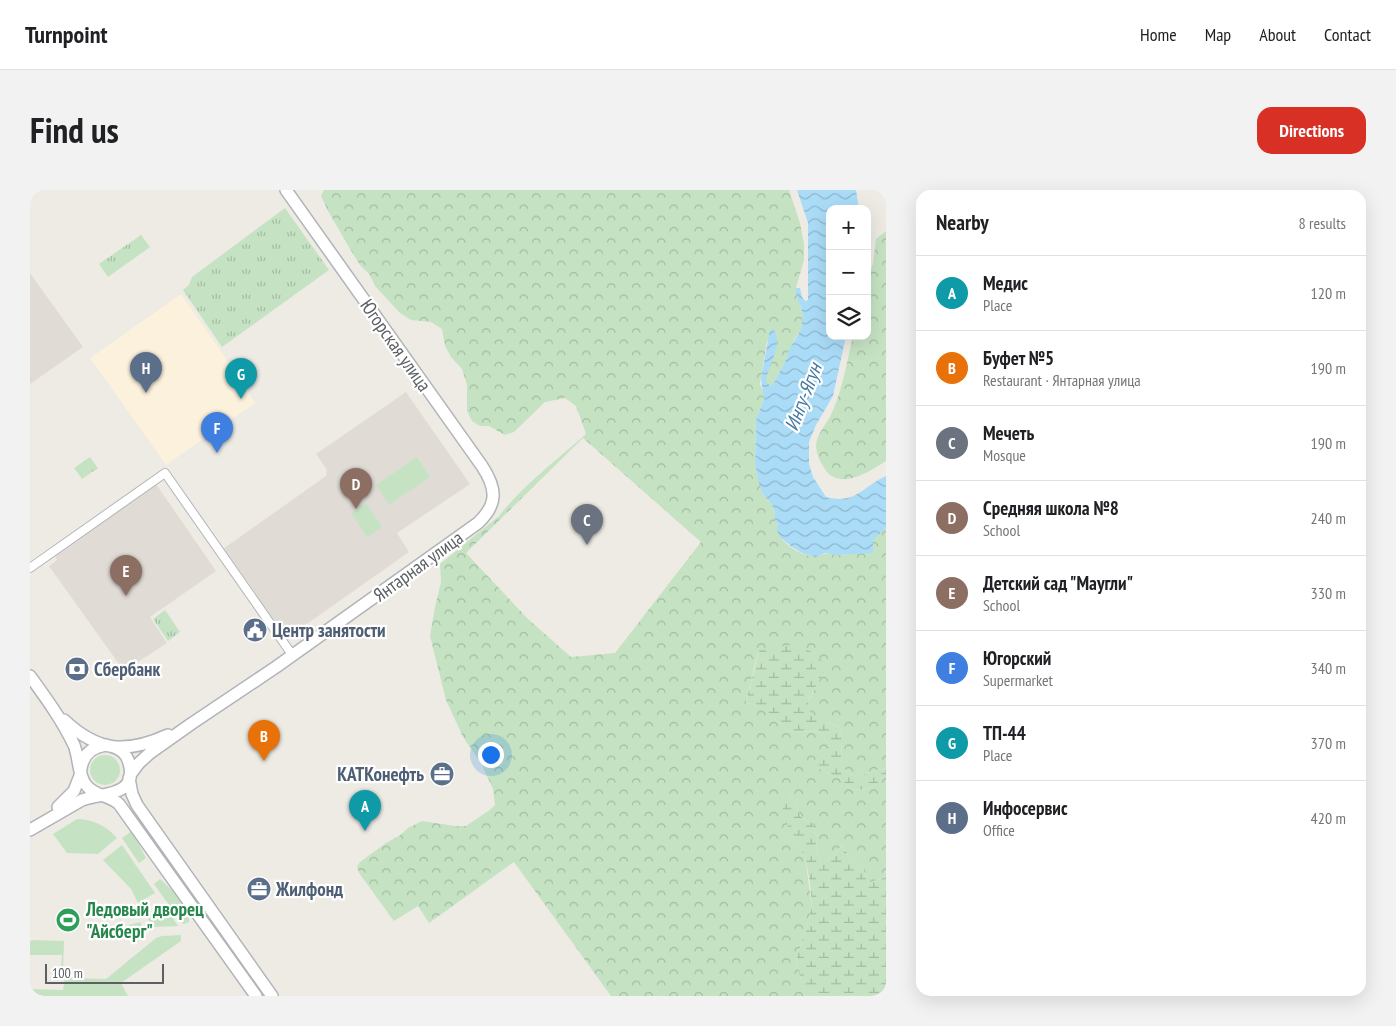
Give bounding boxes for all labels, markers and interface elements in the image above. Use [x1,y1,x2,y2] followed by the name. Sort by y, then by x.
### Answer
[25,19,107,50] text: Turnpoint
[1140,23,1177,46] text: Home
[1205,23,1231,46] text: Map
[1259,23,1296,46] text: About
[1324,23,1371,46] text: Contact
[30,107,119,153] text: Find us
[1257,107,1366,154] button: Directions
[826,205,871,340] map controls
[826,205,871,250] button: +
[936,209,989,236] text: Nearby
[1299,213,1346,233] text: 8 results
[826,250,871,295] button: −
[983,271,1028,295] text: Медис
[948,283,956,303] text: A
[1311,283,1346,303] text: 120 m
[355,294,437,396] street label: Югорская улица
[826,295,871,340] button: layers
[983,295,1012,315] text: Place
[983,346,1054,370] text: Буфет №5
[130,352,162,393] pin: H
[778,357,829,434] water label: Ингу-Ягун
[225,358,257,399] pin: G
[948,358,956,378] text: B
[1311,358,1346,378] text: 190 m
[983,370,1141,390] text: Restaurant · Янтарная улица
[201,412,233,453] pin: F
[983,421,1034,445] text: Мечеть
[948,433,956,453] text: C
[1311,433,1346,453] text: 190 m
[983,445,1026,465] text: Mosque
[340,468,372,509] pin: D
[983,496,1119,520] text: Средняя школа №8
[571,504,603,545] pin: C
[948,508,956,528] text: D
[1311,508,1346,528] text: 240 m
[983,520,1020,540] text: School
[368,525,468,607] street label: Янтарная улица
[110,555,142,596] pin: E
[983,571,1133,595] text: Детский сад "Маугли"
[949,583,955,603] text: E
[1311,583,1346,603] text: 330 m
[983,595,1020,615] text: School
[242,617,268,643] public building icon: Центр занятости
[272,618,386,642] place label: Центр занятости
[983,646,1051,670] text: Югорский
[64,656,90,682] bank icon: Сбербанк
[94,657,161,681] place label: Сбербанк
[949,658,955,678] text: F
[1311,658,1346,678] text: 340 m
[983,670,1053,690] text: Supermarket
[248,720,280,761] pin: B
[983,721,1026,745] text: ТП-44
[948,733,956,753] text: G
[1311,733,1346,753] text: 370 m
[478,742,504,768] your location
[983,745,1012,765] text: Place
[429,761,455,787] office icon: КАТКонефть
[337,762,424,786] place label: КАТКонефть
[349,790,381,831] pin: A
[983,796,1068,820] text: Инфосервис
[948,808,956,828] text: H
[1311,808,1346,828] text: 420 m
[983,820,1015,840] text: Office
[246,876,272,902] office icon: Жилфонд
[275,877,343,901] place label: Жилфонд
[85,897,204,943] place label: Ледовый дворец "Айсберг"
[55,907,81,933] sports icon: Ледовый дворец "Айсберг"
[45,961,164,984] scale bar
[52,964,83,982] text: 100 m

